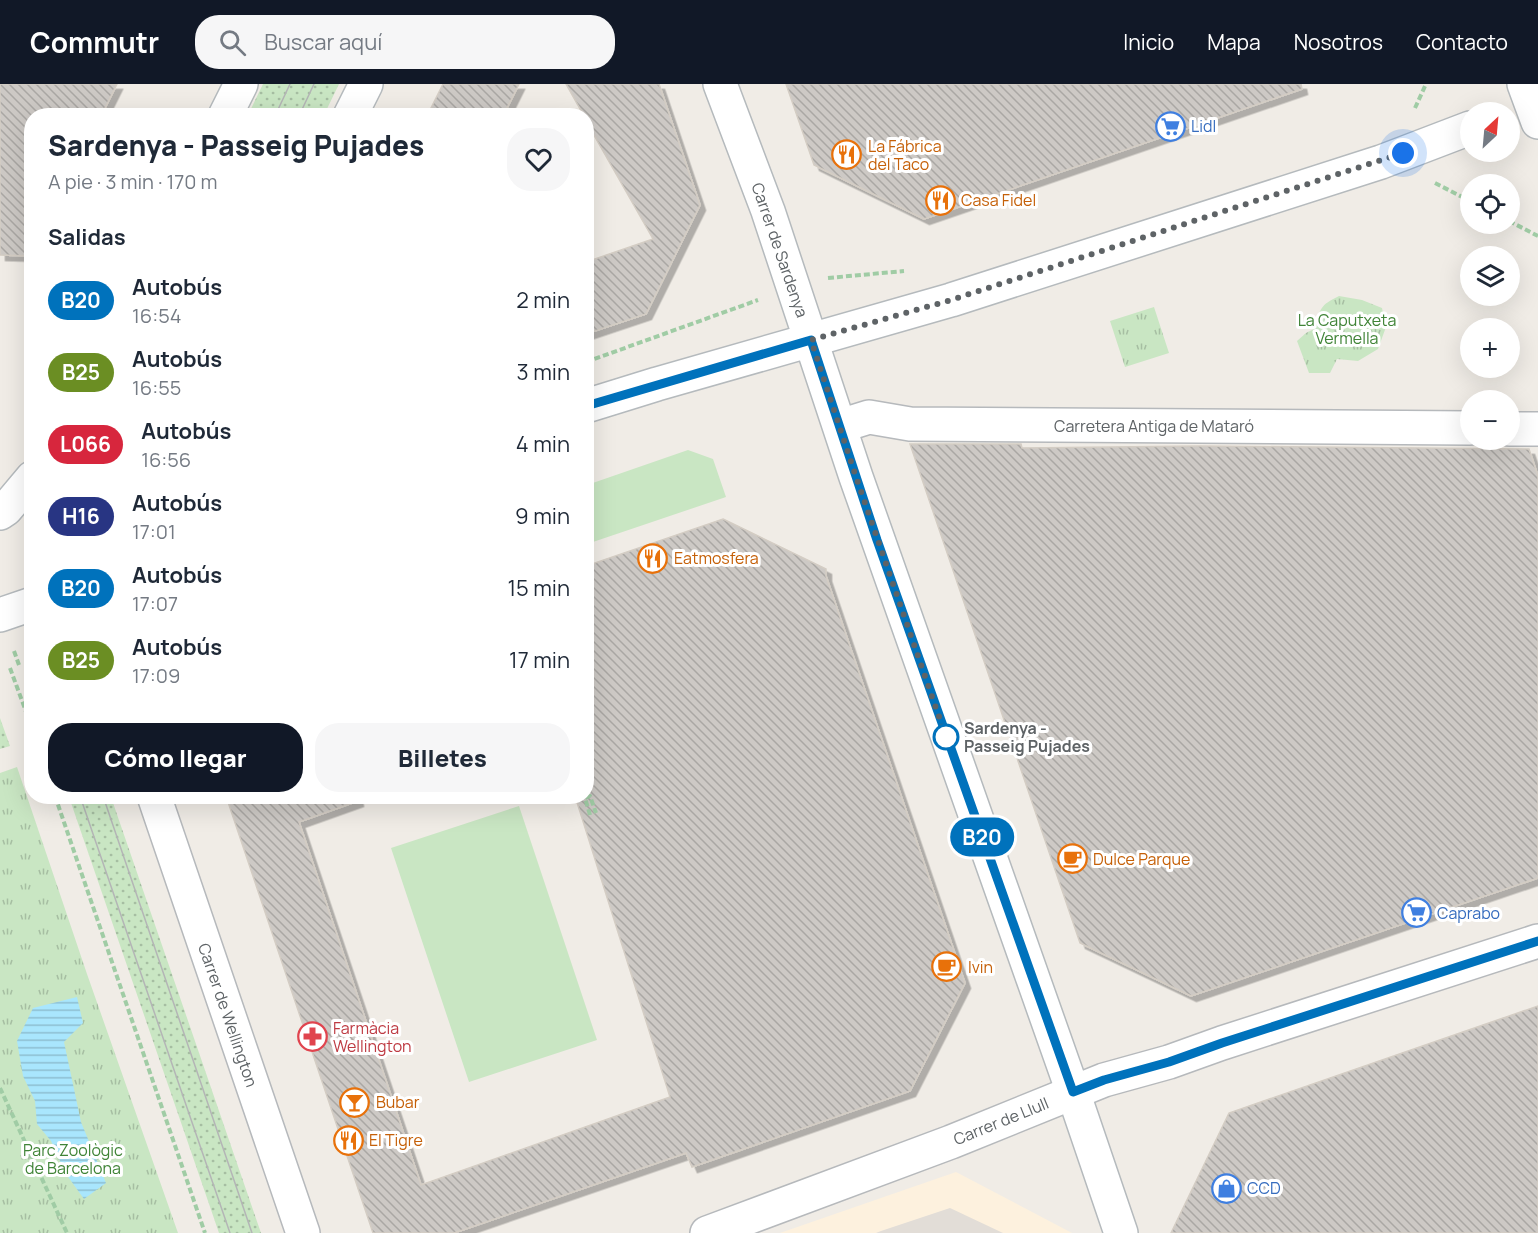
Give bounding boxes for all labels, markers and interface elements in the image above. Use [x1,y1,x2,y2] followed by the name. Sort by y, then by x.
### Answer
[195,15,615,69] search box
[30,23,159,61] text: Commutr
[216,26,249,59] icon: search
[264,27,382,57] text: Buscar aquí
[1123,28,1174,56] text: Inicio
[1207,28,1261,56] text: Mapa
[1294,28,1383,56] text: Nosotros
[1416,28,1508,56] text: Contacto
[1460,102,1520,162] north arrow
[1460,102,1520,450] map controls
[1154,110,1186,142] supermarket icon: Lidl
[1191,115,1216,137] place label: Lidl
[48,126,424,164] text: Sardenya - Passeig Pujades
[507,128,570,191] button: heart
[868,135,942,175] place label: La Fábrica del Taco
[1388,138,1418,168] your location
[831,139,863,171] restaurant icon: La Fábrica del Taco
[48,168,218,195] text: A pie · 3 min · 170 m
[1460,174,1520,234] button: locate
[747,180,813,320] street label: Carrer de Sardenya
[924,184,956,216] restaurant icon: Casa Fidel
[961,189,1036,211] place label: Casa Fidel
[48,222,126,252] text: Salidas
[1460,246,1520,306] button: layers
[132,272,222,302] text: Autobús
[516,285,570,315] text: 2 min
[61,286,101,314] text: B20
[132,302,182,329] text: 16:54
[1298,309,1396,349] park label: La Caputxeta Vermella
[1460,318,1520,378] button: +
[132,344,222,374] text: Autobús
[517,357,570,387] text: 3 min
[62,358,100,386] text: B25
[132,374,181,401] text: 16:55
[1460,390,1520,450] button: −
[1054,415,1254,437] street label: Carretera Antiga de Mataró
[141,416,231,446] text: Autobús
[516,429,570,459] text: 4 min
[60,430,111,458] text: L066
[141,446,191,473] text: 16:56
[132,488,222,518] text: Autobús
[515,501,570,531] text: 9 min
[62,502,100,530] text: H16
[132,518,176,545] text: 17:01
[637,542,669,574] restaurant icon: Eatmosfera
[674,547,759,569] place label: Eatmosfera
[132,560,222,590] text: Autobús
[507,573,570,603] text: 15 min
[61,574,101,602] text: B20
[132,590,178,617] text: 17:07
[132,632,222,662] text: Autobús
[509,645,570,675] text: 17 min
[62,646,100,674] text: B25
[132,662,180,689] text: 17:09
[964,717,1090,757] place label: Sardenya - Passeig Pujades
[48,723,303,792] button: Cómo llegar
[315,723,570,792] button: Billetes
[933,724,959,750] marker: Sardenya - Passeig Pujades
[948,818,1016,856] line badge: B20
[962,823,1002,851] text: B20
[1056,843,1088,875] cafe icon: Dulce Parque
[1093,848,1190,870] place label: Dulce Parque
[1400,897,1432,929] supermarket icon: Caprabo
[1437,902,1500,924] place label: Caprabo
[193,940,263,1090] street label: Carrer de Wellington
[931,951,963,983] cafe icon: Ivin
[968,956,993,978] place label: Ivin
[333,1017,412,1057] place label: Farmàcia Wellington
[296,1021,328,1053] pharmacy icon: Farmàcia Wellington
[339,1086,371,1118] bar icon: Bubar
[376,1091,420,1113] place label: Bubar
[950,1092,1052,1150] street label: Carrer de Llull
[332,1124,364,1156] restaurant icon: El Tigre
[369,1129,423,1151] place label: El Tigre
[23,1139,123,1179] park label: Parc Zoològic de Barcelona
[1210,1172,1242,1204] shop icon: CCD
[1247,1177,1281,1199] place label: CCD

